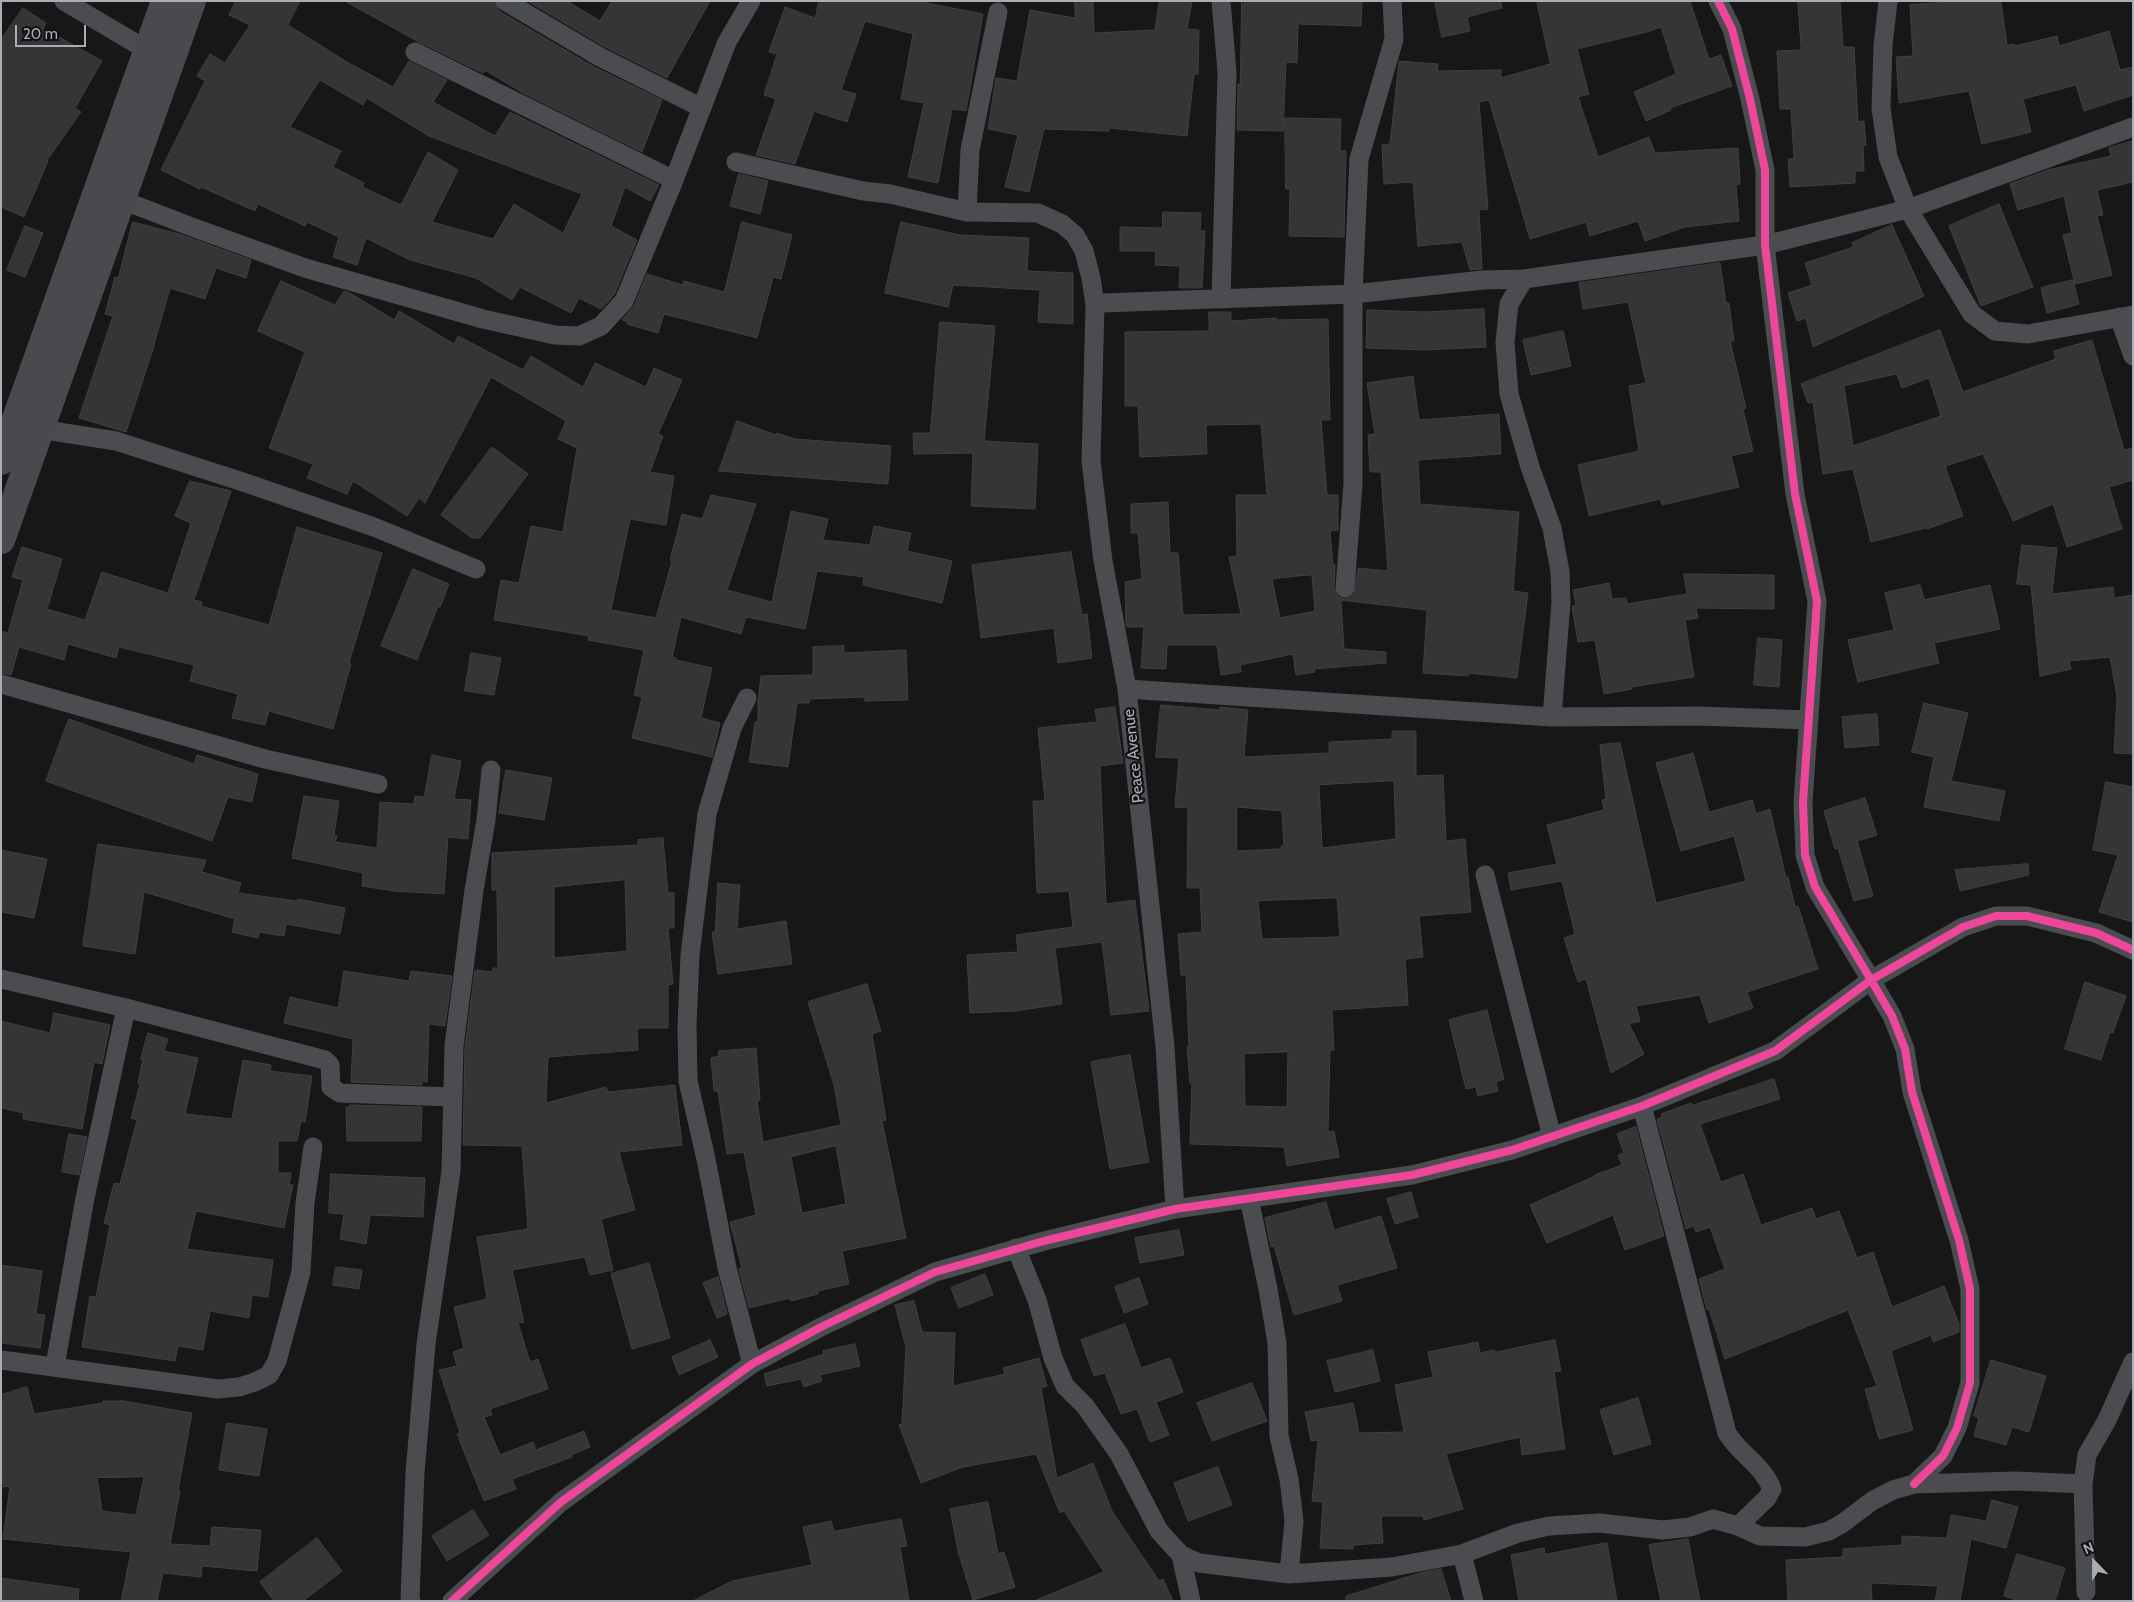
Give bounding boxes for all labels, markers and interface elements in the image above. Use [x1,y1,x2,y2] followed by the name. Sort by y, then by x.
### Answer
[18,15,89,47] scale bar
[23,25,58,43] text: 20 m
[1120,708,1148,804] street label: Peace Avenue
[2069,1537,2119,1587] north arrow
[2080,1538,2096,1558] text: N

